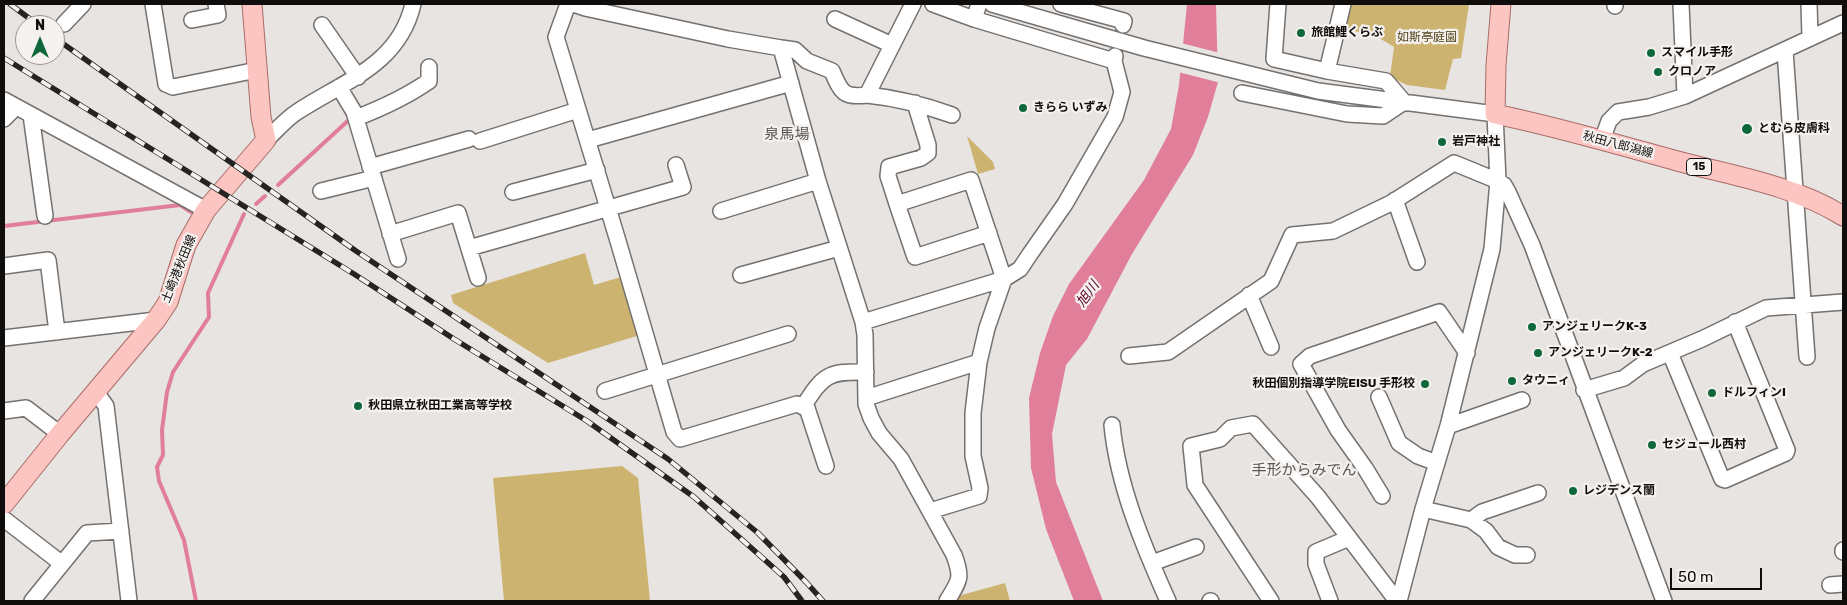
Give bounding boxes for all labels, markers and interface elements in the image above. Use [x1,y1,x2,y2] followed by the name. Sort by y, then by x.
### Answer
[15,15,65,65] north arrow
[35,17,45,34] text: N
[1311,26,1383,40] place label: 旅館鯉くらぶ
[1295,27,1307,39] marker: 旅館鯉くらぶ
[1397,31,1457,45] park label: 如斯亭庭園
[1661,46,1733,60] place label: スマイル手形
[1645,47,1657,59] marker: スマイル手形
[1668,65,1716,79] place label: クロノア
[1652,66,1664,78] marker: クロノア
[1033,101,1108,115] place label: きらら いずみ
[1017,102,1029,114] marker: きらら いずみ
[1740,122,1754,136] marker: とむら皮膚科
[1758,122,1830,136] place label: とむら皮膚科
[765,126,809,144] district label: 泉馬場
[1581,129,1655,161] street label: 秋田八郎潟線
[1452,135,1500,149] place label: 岩戸神社
[1436,136,1448,148] marker: 岩戸神社
[1686,158,1712,176] road number: 15
[159,233,199,305] street label: 土崎港秋田線
[1073,278,1103,310] water label: 旭川
[1542,320,1647,334] place label: アンジェリークK-3
[1526,321,1538,333] marker: アンジェリークK-3
[1548,346,1653,360] place label: アンジェリークK-2
[1532,347,1544,359] marker: アンジェリークK-2
[1522,374,1570,388] place label: タウニィ
[1506,375,1518,387] marker: タウニィ
[1252,377,1415,391] place label: 秋田個別指導学院EISU 手形校
[1419,378,1431,390] marker: 秋田個別指導学院EISU 手形校
[1722,386,1786,400] place label: ドルフィンI
[1706,387,1718,399] marker: ドルフィンI
[368,399,512,413] place label: 秋田県立秋田工業高等学校
[352,400,364,412] marker: 秋田県立秋田工業高等学校
[1662,438,1746,452] place label: セジュール西村
[1646,439,1658,451] marker: セジュール西村
[1252,462,1356,480] district label: 手形からみでん
[1583,484,1655,498] place label: レジデンス蘭
[1567,485,1579,497] marker: レジデンス蘭
[1672,558,1764,590] scale bar
[1678,568,1713,586] text: 50 m

